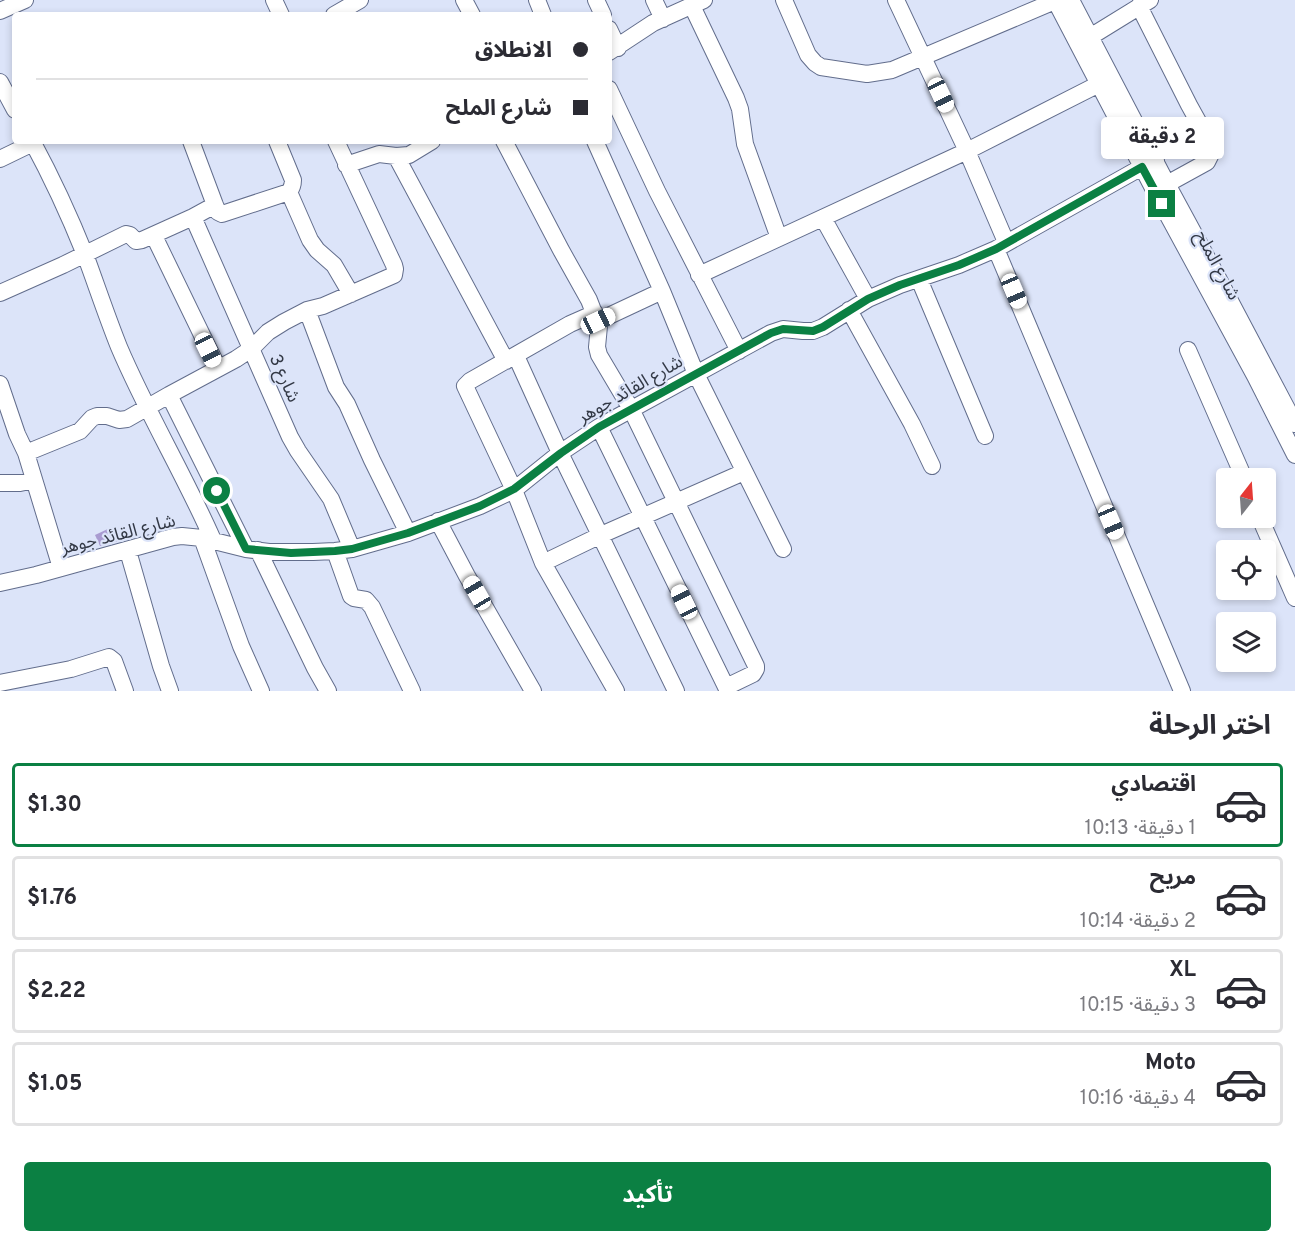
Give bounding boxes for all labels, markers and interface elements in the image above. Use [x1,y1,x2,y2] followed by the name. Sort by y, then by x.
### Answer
[475,38,552,65] text: الانطلاق
[925,75,957,115] car
[446,96,552,123] text: شارع الملح
[1100,117,1224,159] callout: 2 دقيقة
[1129,125,1196,151] text: 2 دقيقة
[1148,190,1175,217] route end
[1188,227,1245,305] street label: شارع الملح
[999,271,1029,311] car
[578,305,618,337] car
[192,330,224,370] car
[262,351,304,407] street label: شارع 3
[573,351,688,431] street label: شارع القائد جوهر
[1216,468,1276,528] north arrow
[1216,468,1276,672] map controls
[203,477,230,504] route start
[1096,502,1126,542] car
[58,510,178,562] street label: شارع القائد جوهر
[1216,540,1276,600] button: locate
[460,573,494,613] car
[668,582,700,622] car
[1216,612,1276,672] button: layers
[1149,710,1271,744] text: اختر الرحلة
[1111,772,1196,799] text: اقتصادي
[1214,778,1268,832] icon: car
[27,792,82,819] text: $1.30
[1085,816,1196,842] text: 1 دقيقة · 10:13
[1150,865,1196,892] text: مريح
[1214,871,1268,925] icon: car
[27,885,77,912] text: $1.76
[1080,909,1196,935] text: 2 دقيقة · 10:14
[1169,957,1196,984] text: XL
[1214,964,1268,1018] icon: car
[27,978,86,1005] text: $2.22
[1080,993,1196,1019] text: 3 دقيقة · 10:15
[1145,1050,1196,1077] text: Moto
[1214,1057,1268,1111] icon: car
[27,1071,82,1098] text: $1.05
[1080,1086,1196,1112] text: 4 دقيقة · 10:16
[24,1162,1271,1231] button: تأكيد

